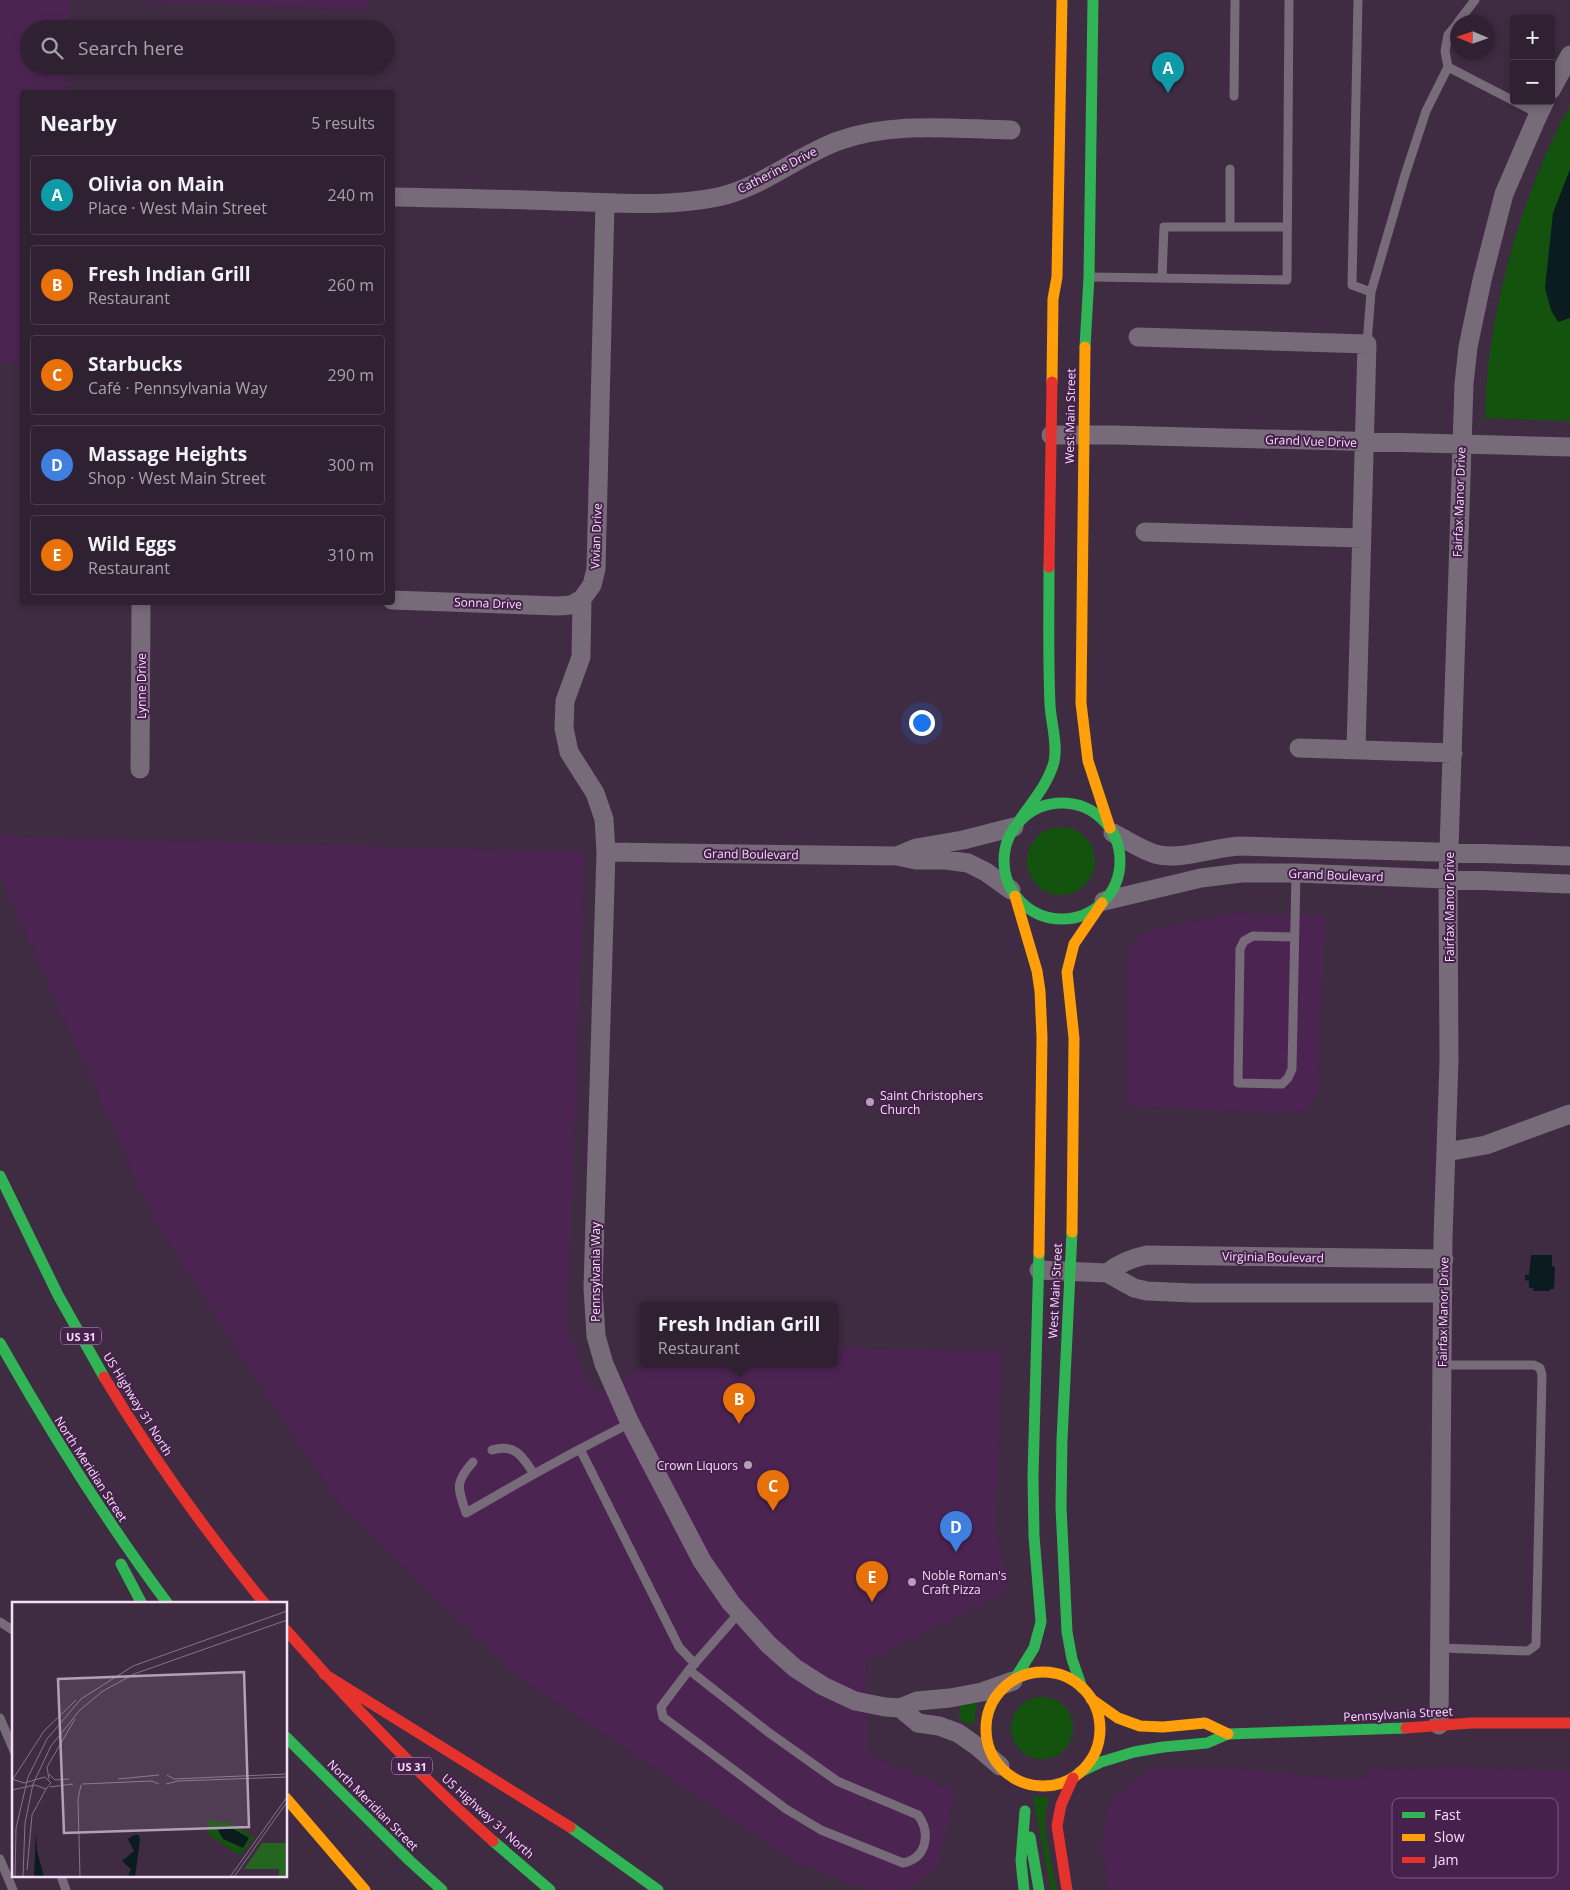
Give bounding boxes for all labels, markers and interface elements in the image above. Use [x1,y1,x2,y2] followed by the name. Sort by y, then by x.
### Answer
[1450,15,1495,60] north arrow
[1510,15,1555,105] map controls
[1510,15,1555,60] button: +
[20,20,395,75] search box
[38,34,66,62] icon: search
[78,35,184,61] text: Search here
[1152,52,1184,93] pin: A
[1510,60,1555,105] button: −
[40,109,117,137] text: Nearby
[311,112,375,134] text: 5 results
[734,143,820,197] street label: Catherine Drive
[88,171,225,197] text: Olivia on Main
[51,184,63,206] text: A
[328,184,374,206] text: 240 m
[88,197,267,219] text: Place · West Main Street
[88,261,250,287] text: Fresh Indian Grill
[52,274,62,296] text: B
[328,274,374,296] text: 260 m
[88,287,170,309] text: Restaurant
[88,351,182,377] text: Starbucks
[52,364,62,386] text: C
[328,364,374,386] text: 290 m
[1061,368,1079,464] street label: West Main Street
[88,377,267,399] text: Café · Pennsylvania Way
[1265,431,1357,451] street label: Grand Vue Drive
[88,441,247,467] text: Massage Heights
[1449,446,1469,557] street label: Fairfax Manor Drive
[51,454,63,476] text: D
[328,454,374,476] text: 300 m
[88,467,266,489] text: Shop · West Main Street
[586,503,606,569] street label: Vivian Drive
[88,531,176,557] text: Wild Eggs
[53,544,61,566] text: E
[328,544,374,566] text: 310 m
[88,557,170,579] text: Restaurant
[454,593,522,613] street label: Sonna Drive
[133,653,150,719] street label: Lynne Drive
[909,710,935,736] your location
[703,845,799,863] street label: Grand Boulevard
[1441,852,1458,962] street label: Fairfax Manor Drive
[1288,865,1384,885] street label: Grand Boulevard
[880,1087,983,1118] place label: Saint Christophers Church
[864,1096,876,1108] marker: Saint Christophers Church
[587,1221,604,1322] street label: Pennsylvania Way
[1044,1243,1066,1339] street label: West Main Street
[1222,1248,1324,1266] street label: Virginia Boulevard
[1434,1256,1452,1367] street label: Fairfax Manor Drive
[640,1302,838,1367] popup
[658,1311,820,1337] text: Fresh Indian Grill
[61,1328,101,1344] road number: US 31
[658,1337,740,1359] text: Restaurant
[99,1349,177,1459] street label: US Highway 31 North
[723,1383,755,1424] pin: B
[51,1413,131,1525] street label: North Meridian Street
[657,1457,738,1474] place label: Crown Liquors
[742,1459,754,1471] marker: Crown Liquors
[757,1470,789,1511] pin: C
[940,1511,972,1552] pin: D
[856,1561,888,1602] pin: E
[922,1567,1007,1598] place label: Noble Roman's Craft Pizza
[906,1576,918,1588] marker: Noble Roman's Craft Pizza
[12,1602,288,1878] inset map
[1343,1703,1453,1725] street label: Pennsylvania Street
[324,1756,422,1854] street label: North Meridian Street
[392,1758,432,1774] road number: US 31
[438,1770,538,1862] street label: US Highway 31 North
[1392,1798,1558,1878] legend
[1434,1805,1461,1824] text: Fast
[1434,1827,1465,1846] text: Slow
[1432,1850,1459,1869] text: Jam

